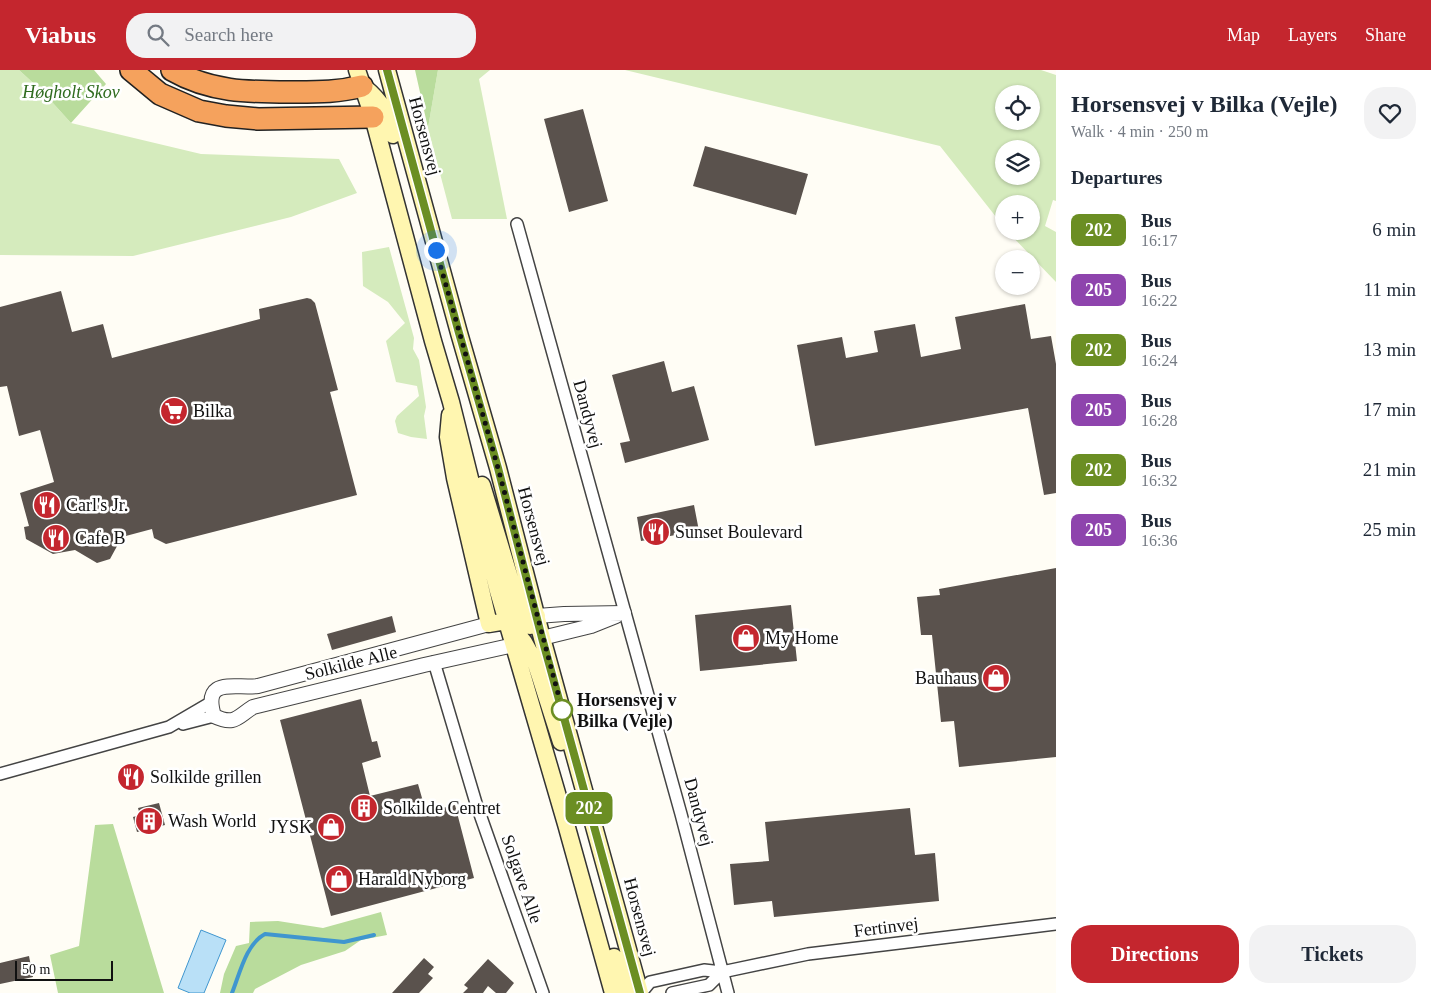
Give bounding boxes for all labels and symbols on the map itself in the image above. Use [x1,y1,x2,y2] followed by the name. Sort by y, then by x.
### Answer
[21,82,120,102] park label: Høgholt Skov
[405,94,445,178] street label: Horsensvej
[424,238,449,263] your location
[569,378,607,450] street label: Dandyvej
[159,396,189,426] supermarket icon: Bilka
[193,401,232,421] place label: Bilka
[514,484,554,568] street label: Horsensvej
[32,490,62,520] restaurant icon: Carl's Jr.
[66,495,128,515] place label: Carl's Jr.
[641,517,671,547] restaurant icon: Sunset Boulevard
[675,522,803,542] place label: Sunset Boulevard
[41,523,71,553] restaurant icon: Cafe B
[75,528,125,548] place label: Cafe B
[731,623,761,653] shop icon: My Home
[765,628,839,648] place label: My Home
[303,642,399,684] street label: Solkilde Alle
[981,663,1011,693] shop icon: Bauhaus
[915,668,977,688] place label: Bauhaus
[577,690,676,732] place label: Horsensvej v Bilka (Vejle)
[551,699,573,721] marker: Horsensvej v Bilka (Vejle)
[116,762,146,792] restaurant icon: Solkilde grillen
[150,767,262,787] place label: Solkilde grillen
[680,776,718,848] street label: Dandyvej
[560,792,618,824] line badge: 202
[349,793,379,823] building icon: Solkilde Centret
[383,798,500,818] place label: Solkilde Centret
[134,806,164,836] building icon: Wash World
[168,811,256,831] place label: Wash World
[316,812,346,842] shop icon: JYSK
[269,817,312,837] place label: JYSK
[497,832,547,926] street label: Solgave Alle
[324,864,354,894] shop icon: Harald Nyborg
[358,869,466,889] place label: Harald Nyborg
[620,875,660,959] street label: Horsensvej
[853,913,919,941] street label: Fertinvej
[15,958,112,981] scale bar

